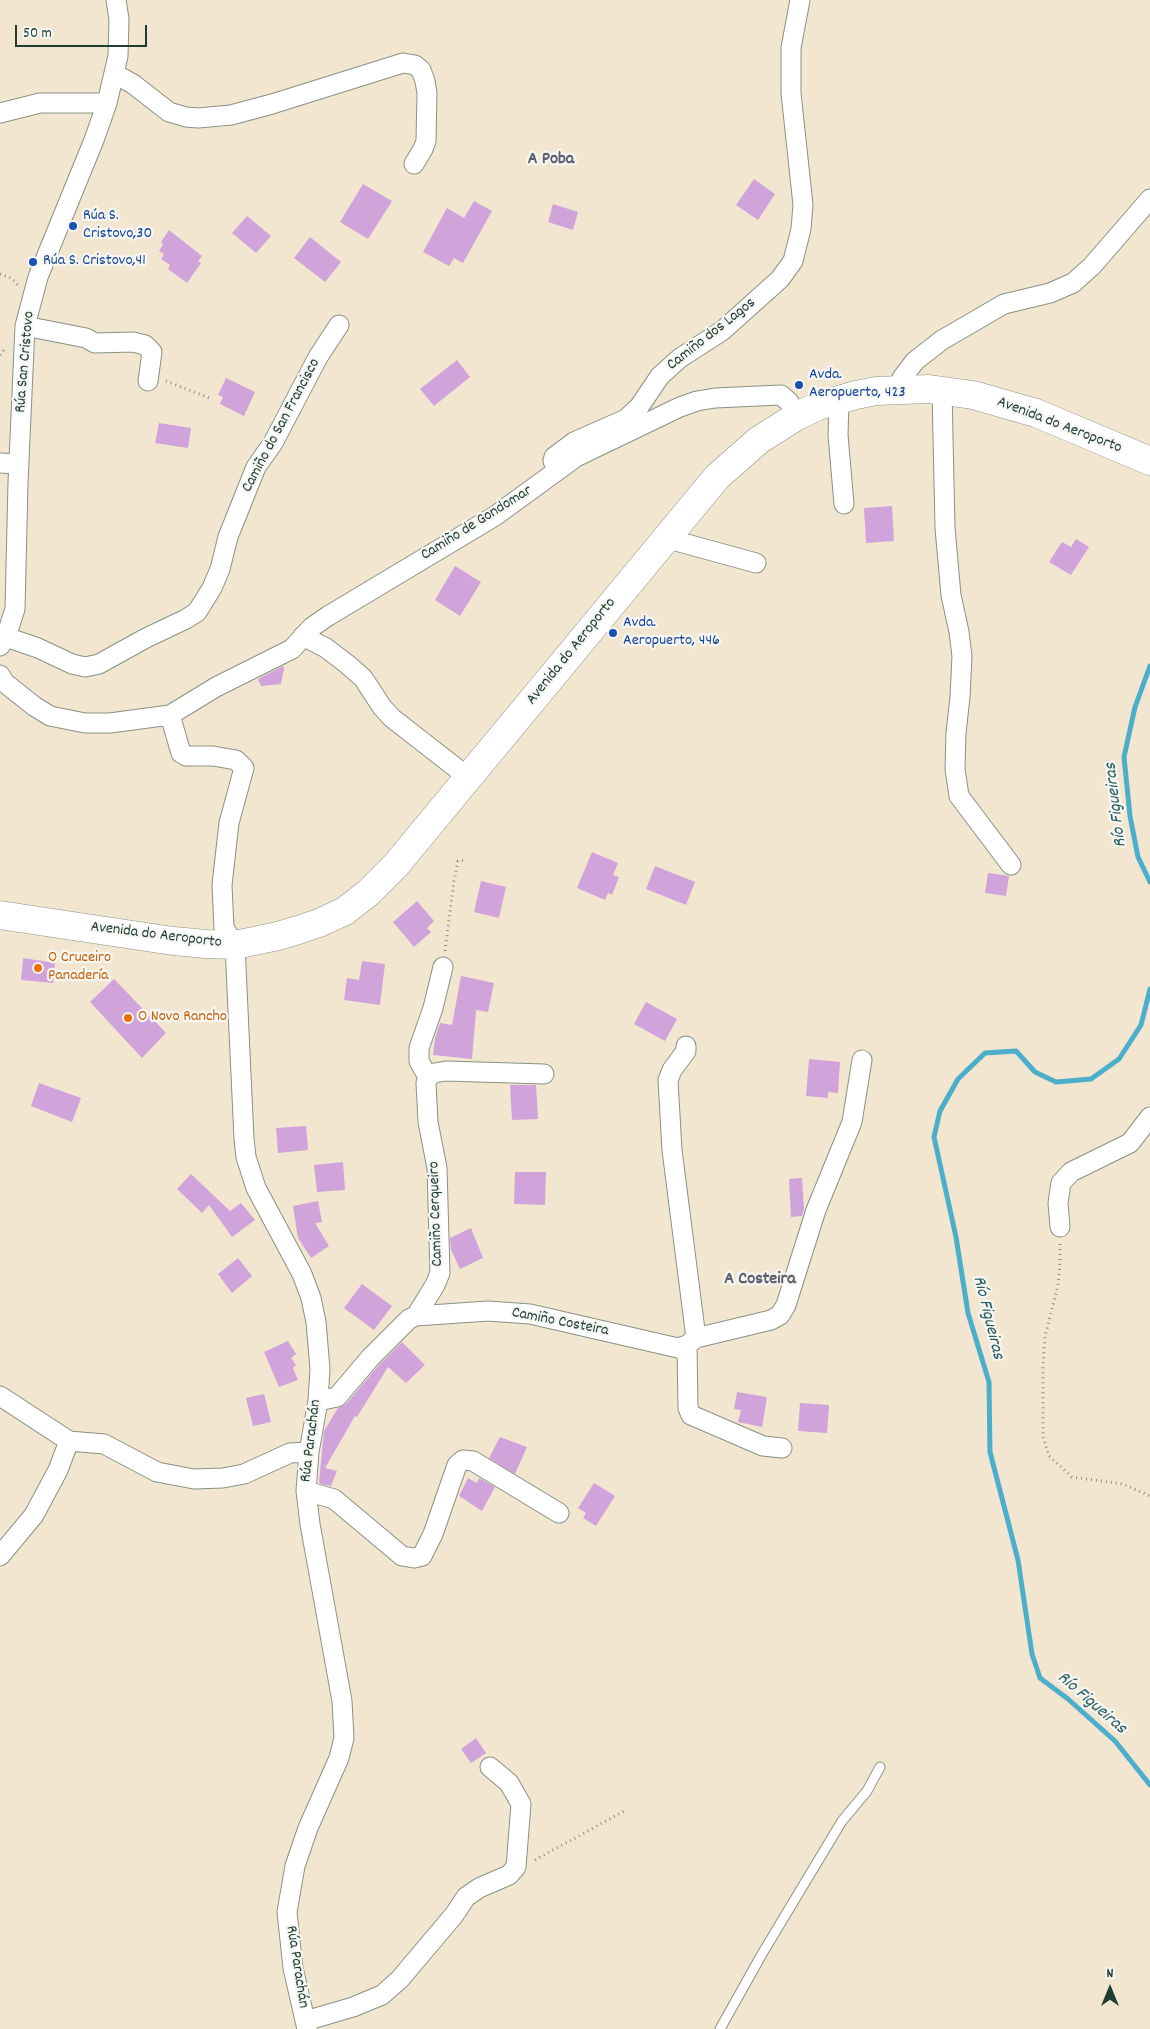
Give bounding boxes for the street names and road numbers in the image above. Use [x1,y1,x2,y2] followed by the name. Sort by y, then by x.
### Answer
[664,294,760,376] street label: Camiño dos Lagos
[12,310,40,414] street label: Rúa San Cristovo
[239,356,325,496] street label: Camiño do San Francisco
[994,393,1124,459] street label: Avenida do Aeroporto
[418,482,536,566] street label: Camiño de Gondomar
[523,595,621,709] street label: Avenida do Aeroporto
[89,918,223,954] street label: Avenida do Aeroporto
[426,1161,448,1267] street label: Camiño Cerqueiro
[510,1304,610,1342] street label: Camiño Costeira
[297,1399,327,1483] street label: Rúa Parachán
[280,1924,312,2010] street label: Rúa Parachán

